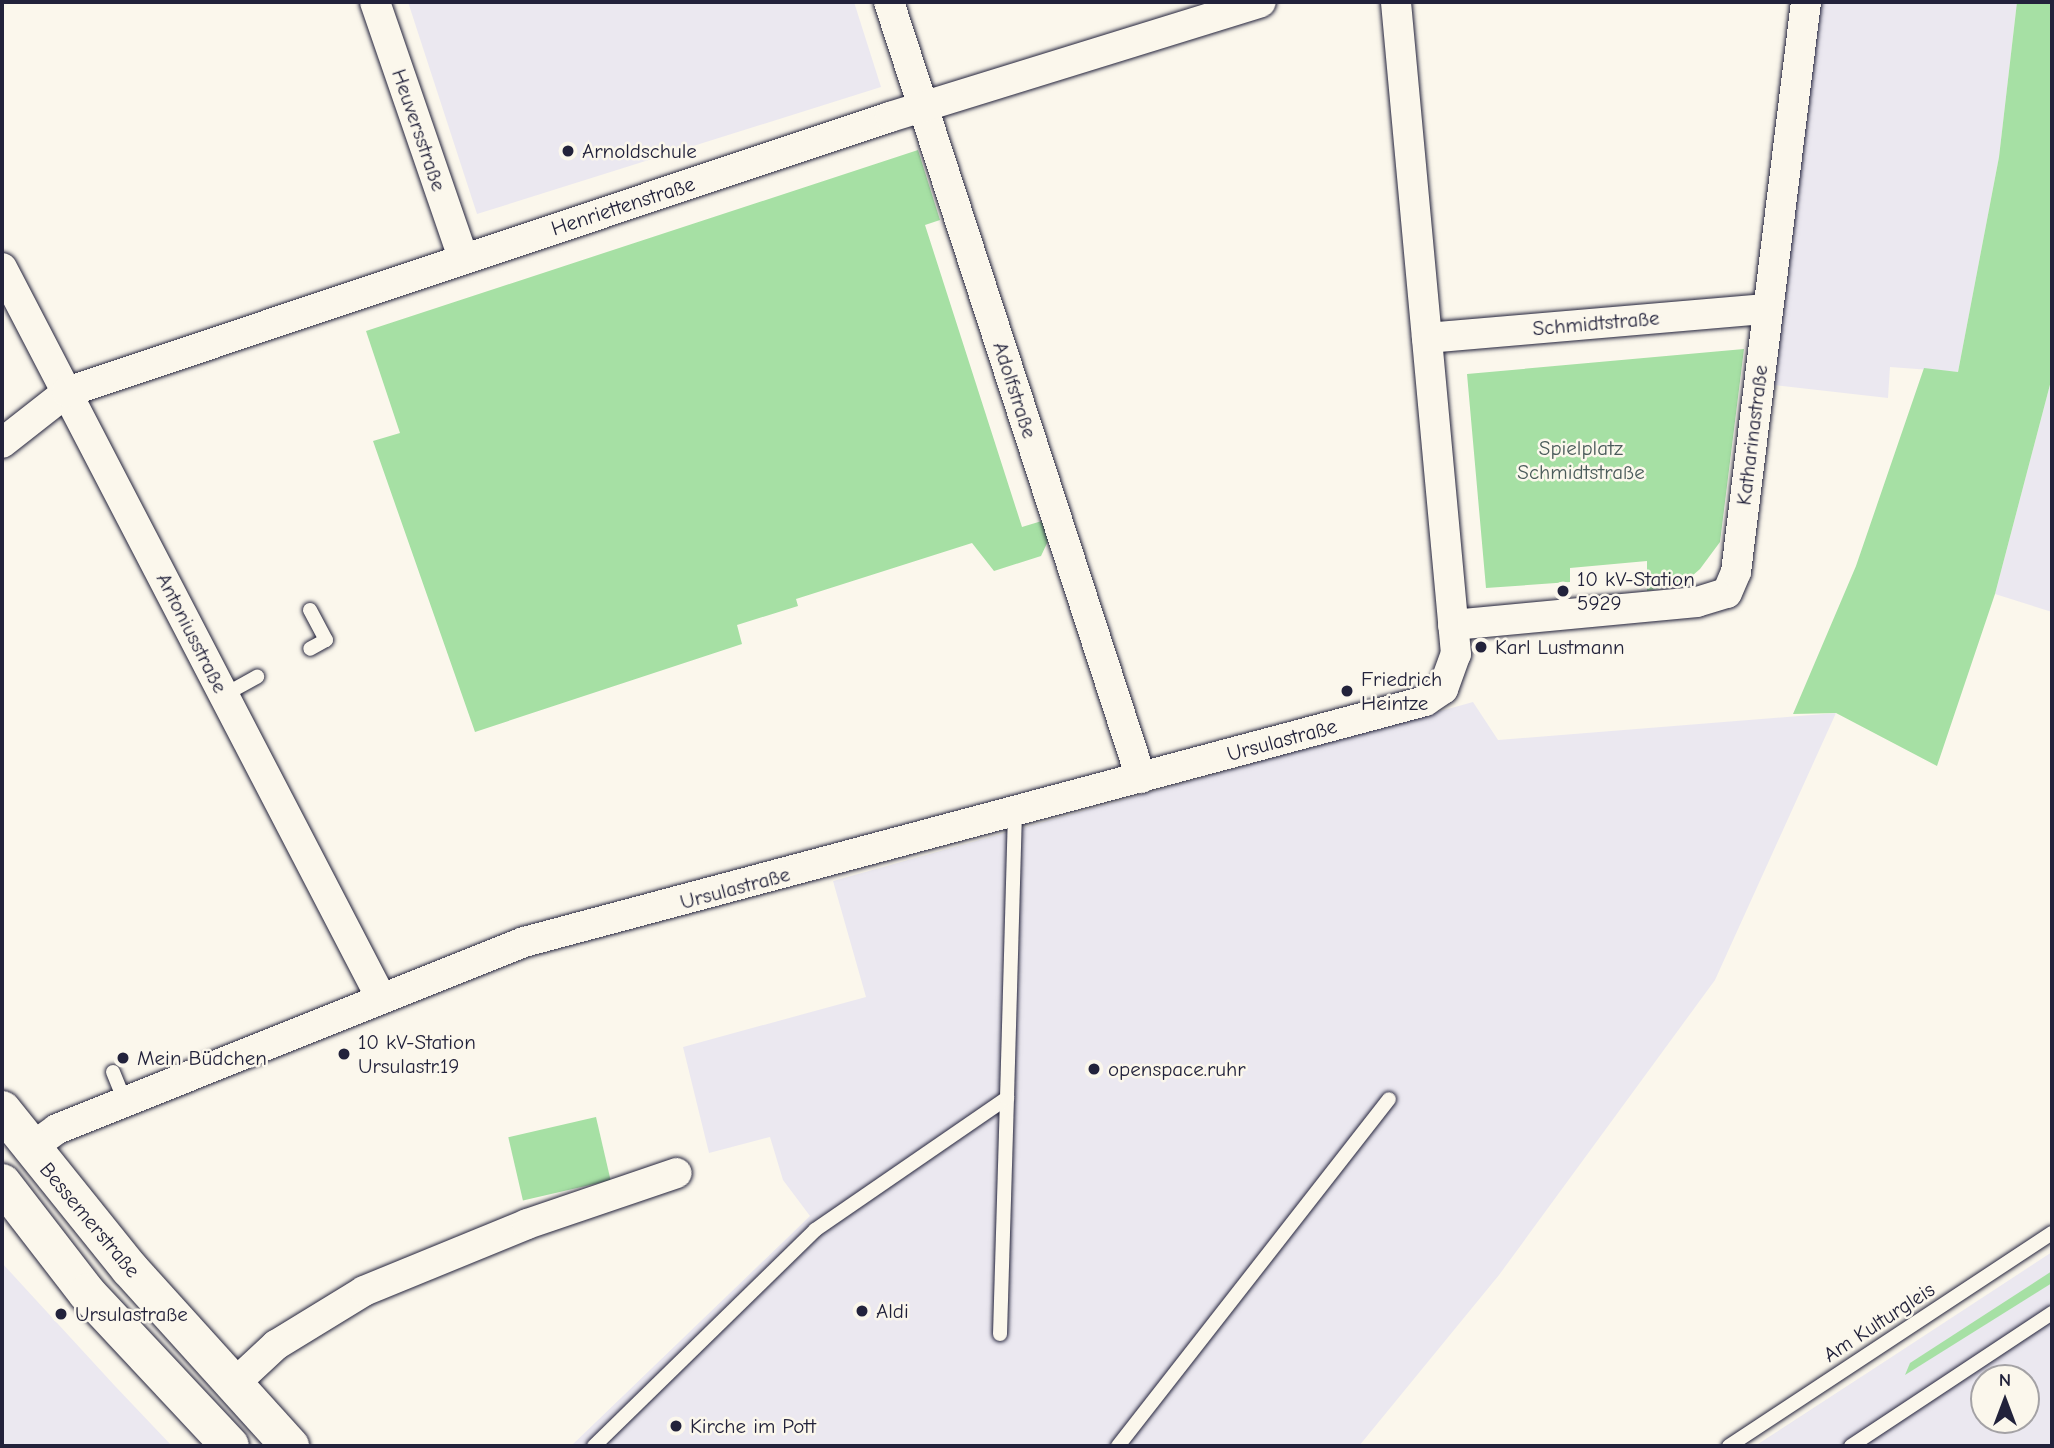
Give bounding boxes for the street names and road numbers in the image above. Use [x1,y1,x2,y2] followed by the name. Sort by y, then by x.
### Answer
[386,66,452,194] street label: Heuversstraße
[548,171,698,241] street label: Henriettenstraße
[1531,305,1661,341] street label: Schmidtstraße
[988,339,1042,441] street label: Adolfstraße
[1731,363,1773,507] street label: Katharinastraße
[151,569,233,697] street label: Antoniusstraße
[1224,713,1340,767] street label: Ursulastraße
[677,861,793,915] street label: Ursulastraße
[34,1157,146,1283] street label: Bessemerstraße
[1819,1277,1939,1367] street label: Am Kulturgleis

